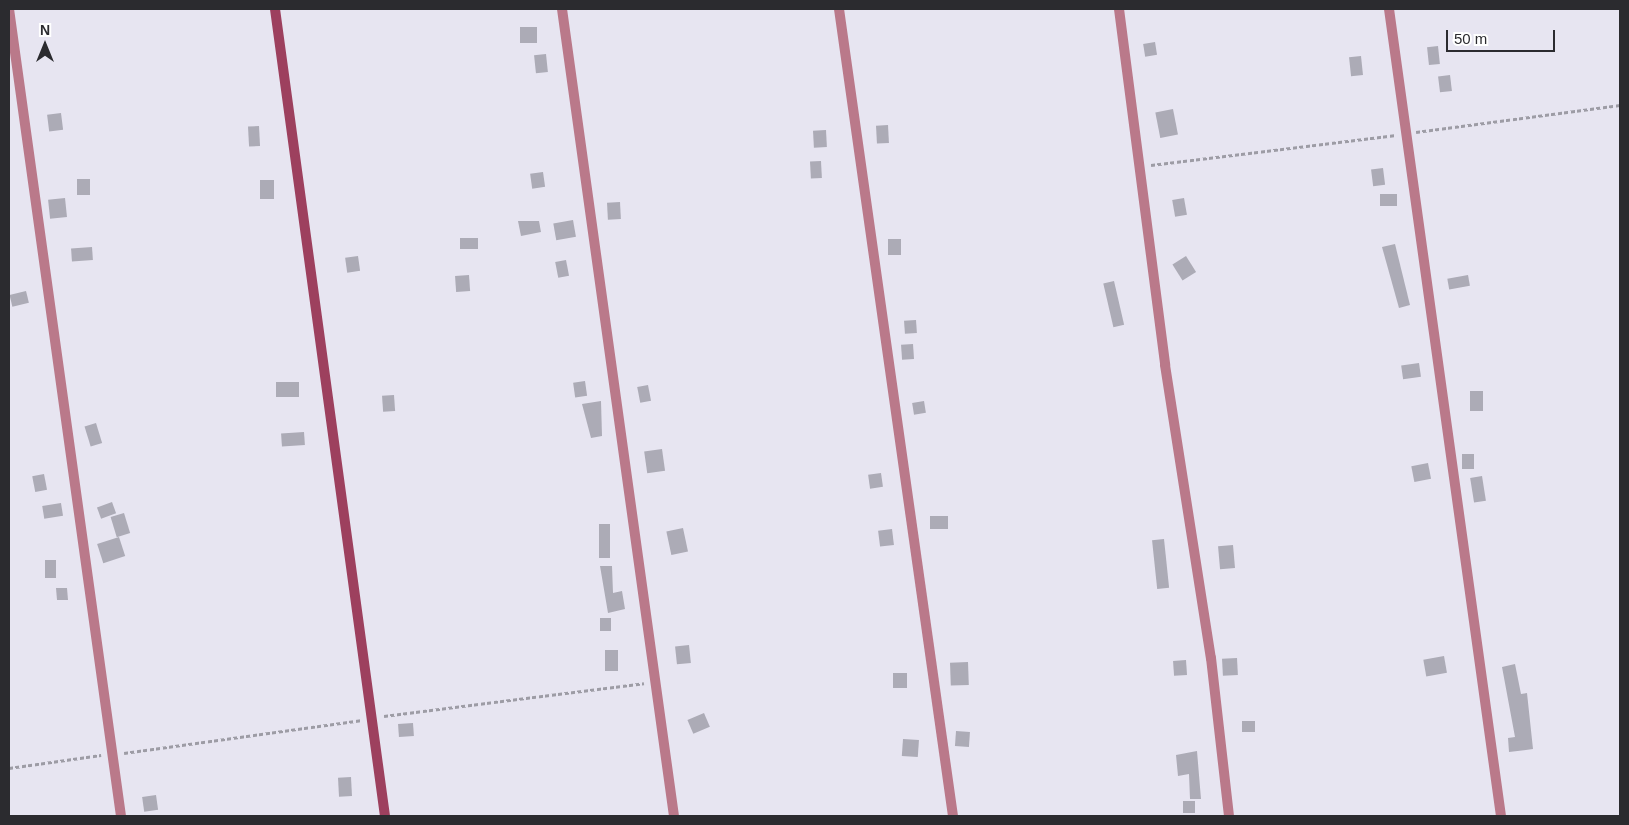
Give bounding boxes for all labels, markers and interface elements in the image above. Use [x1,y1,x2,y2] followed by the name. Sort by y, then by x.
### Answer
[20,20,70,70] north arrow
[1449,20,1558,52] scale bar
[40,22,50,38] text: N
[1454,30,1487,47] text: 50 m

